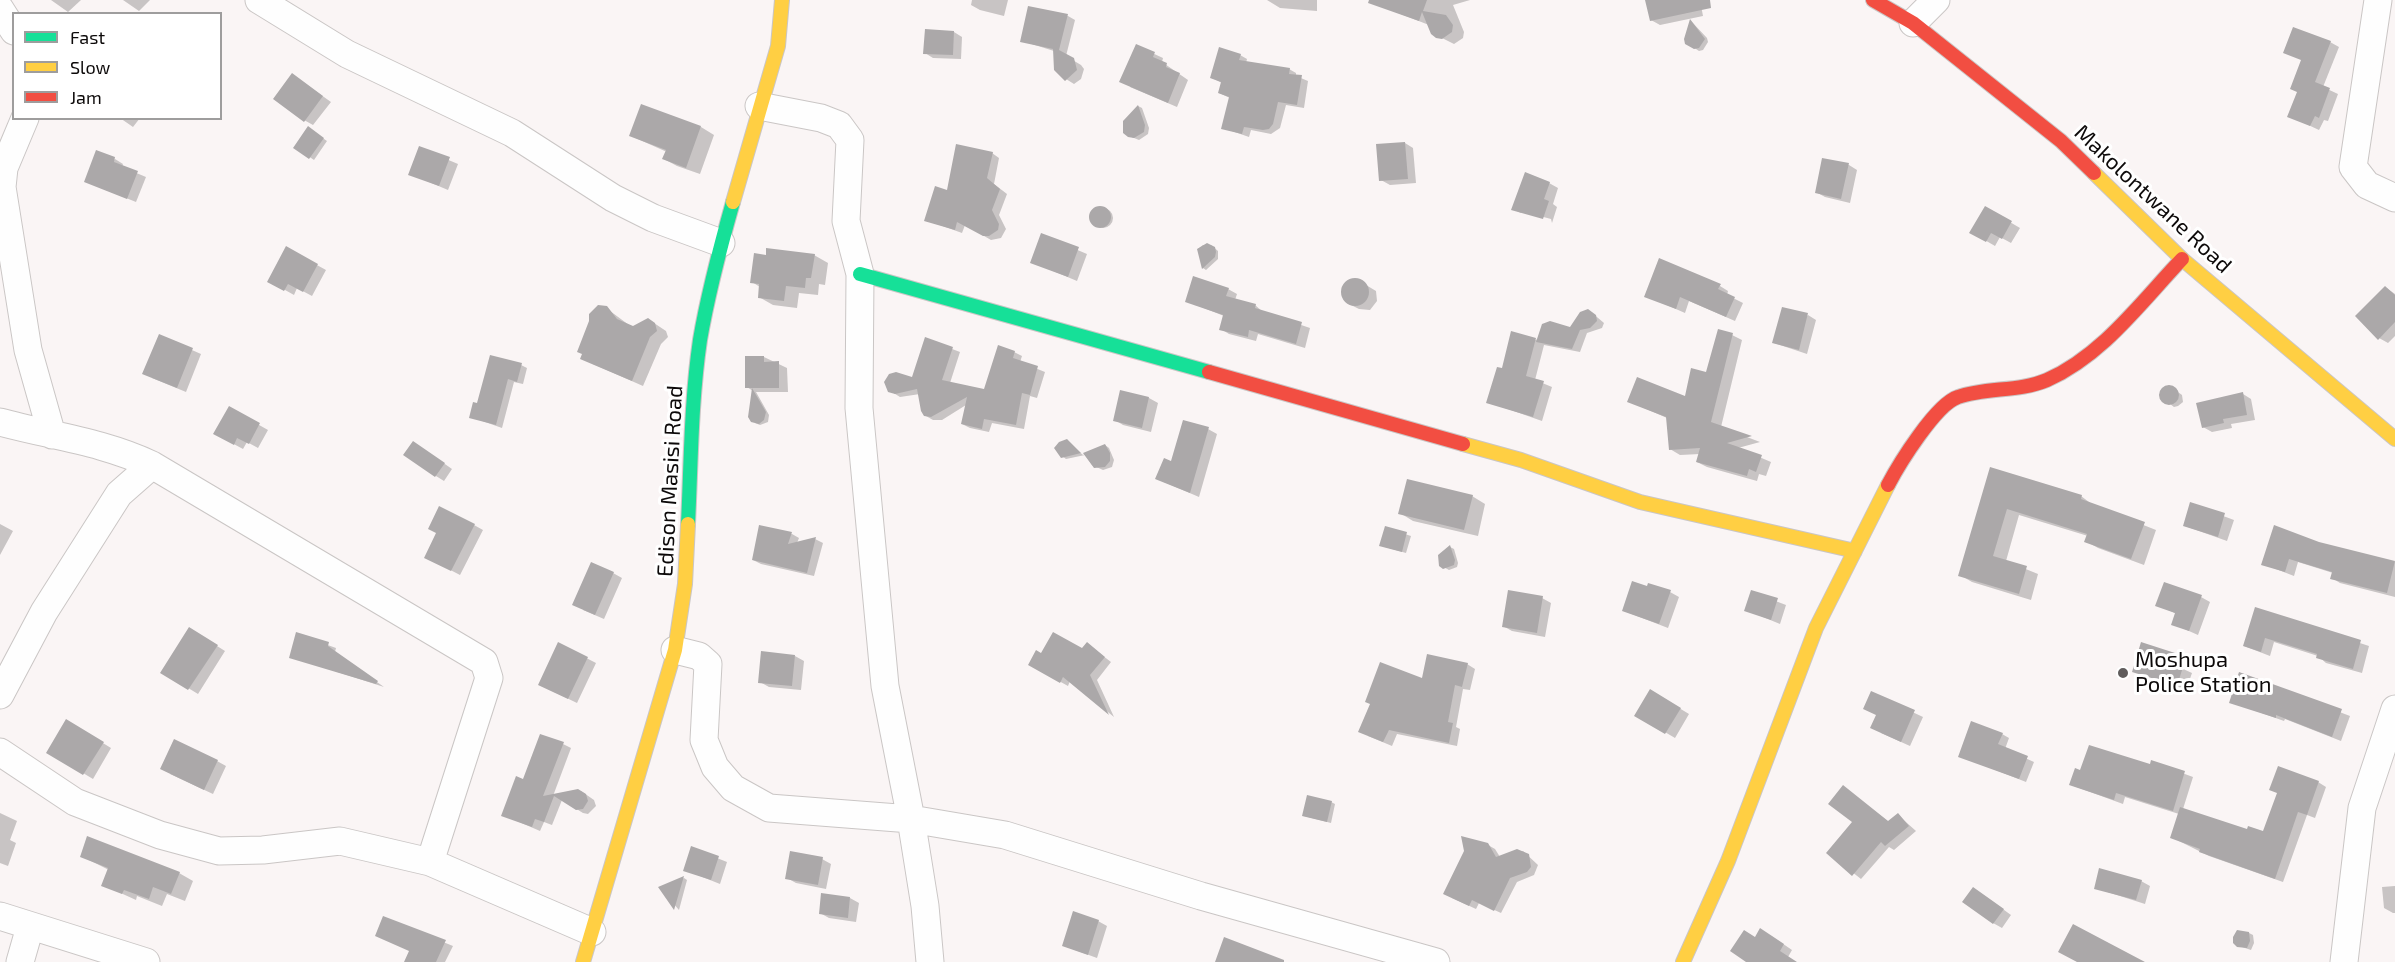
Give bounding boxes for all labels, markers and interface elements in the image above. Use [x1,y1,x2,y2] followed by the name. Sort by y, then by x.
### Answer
[12,12,222,120] legend
[70,26,105,48] text: Fast
[70,56,110,78] text: Slow
[70,86,102,108] text: Jam
[2069,119,2237,279] street label: Makolontwane Road
[652,384,688,578] street label: Edison Masisi Road
[2135,647,2271,698] place label: Moshupa Police Station
[2116,666,2130,680] marker: Moshupa Police Station

